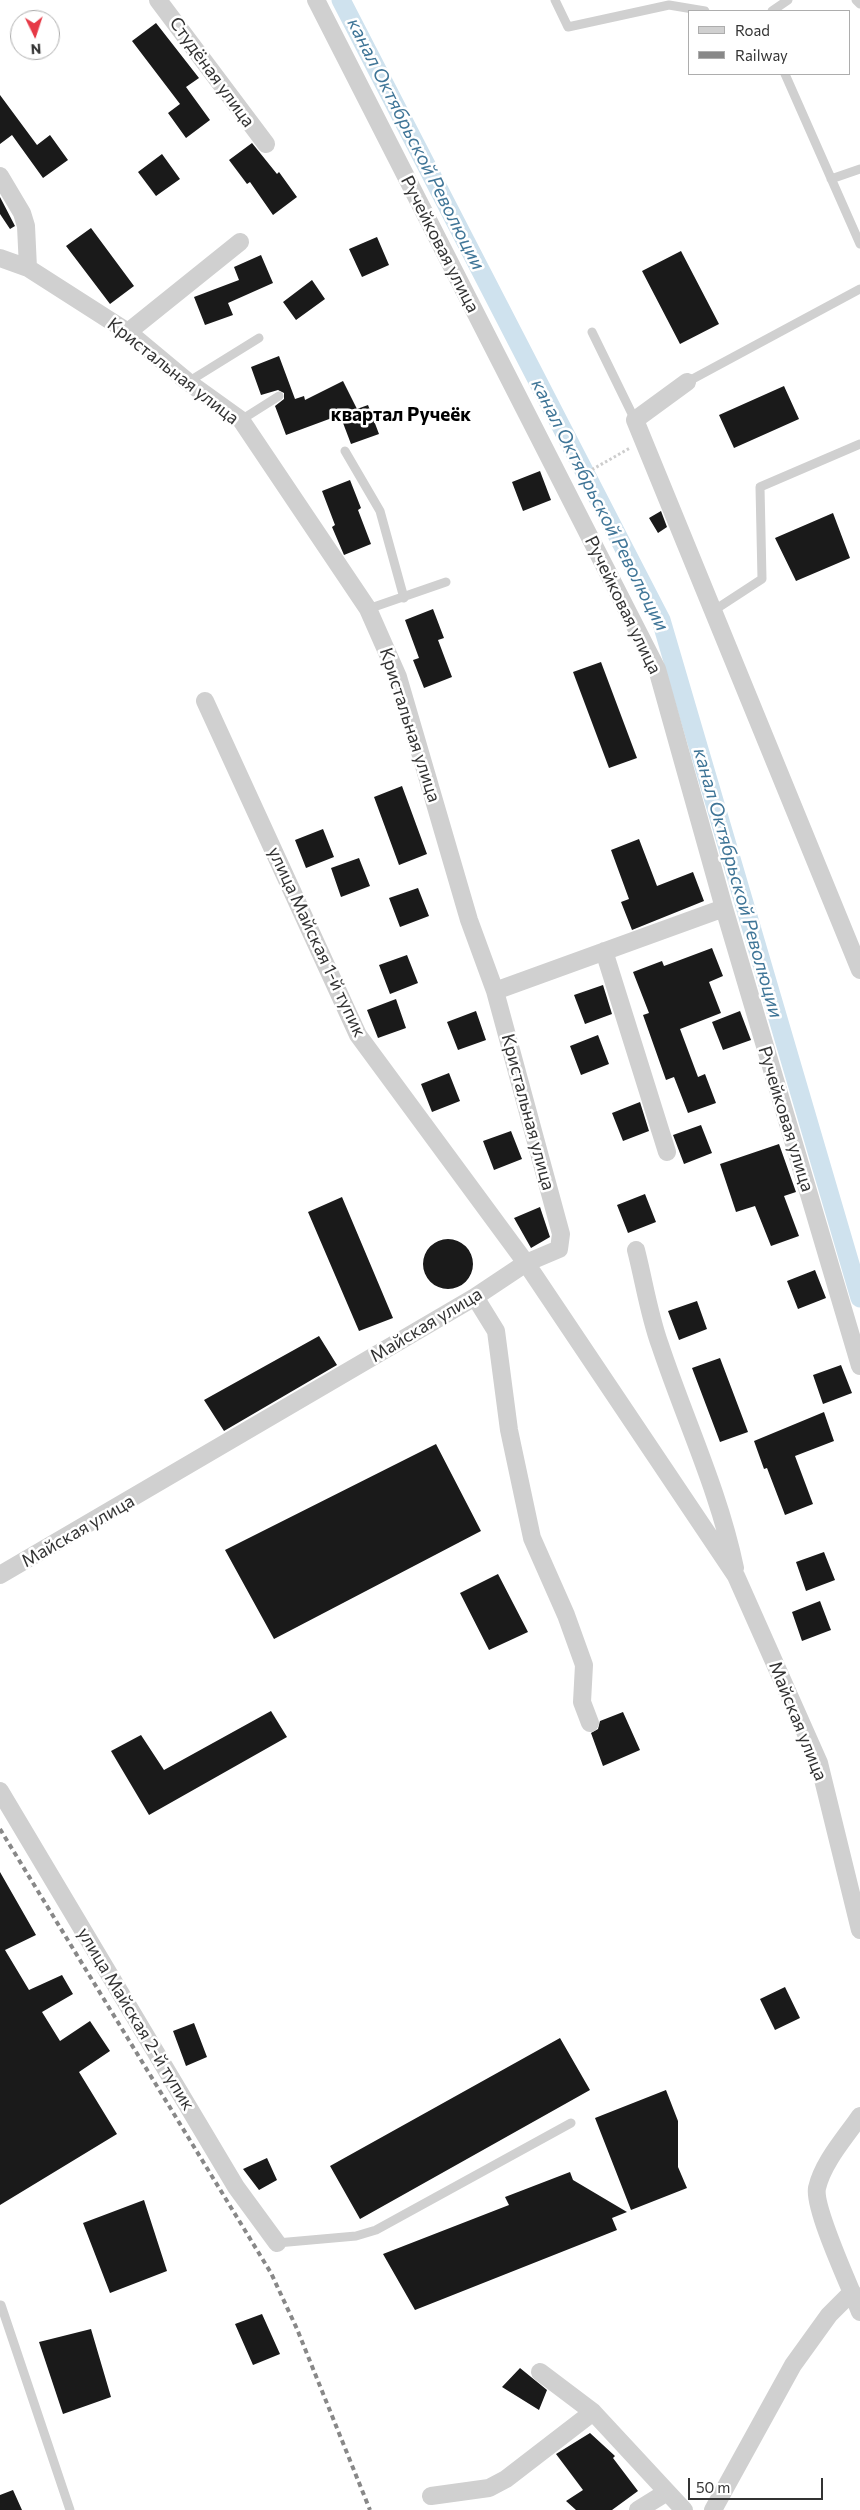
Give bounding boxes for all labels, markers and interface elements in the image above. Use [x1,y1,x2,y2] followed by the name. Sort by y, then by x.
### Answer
[10,10,60,60] north arrow
[688,10,850,75] legend
[165,13,259,131] street label: Студёная улица
[342,14,490,274] water label: канал Октябрьской Революции
[735,21,770,39] text: Road
[30,41,42,58] text: N
[735,46,788,64] text: Railway
[396,172,484,316] street label: Ручейковая улица
[103,313,243,429] street label: Кристальная улица
[526,375,674,635] water label: канал Октябрьской Революции
[331,404,471,426] district label: квартал Ручеёк
[580,532,666,678] street label: Ручейковая улица
[375,645,445,805] street label: Кристальная улица
[689,745,787,1021] water label: канал Октябрьской Революции
[263,844,371,1040] street label: улица Майская 1-й тупик
[497,1031,559,1193] street label: Кристальная улица
[754,1044,818,1194] street label: Ручейковая улица
[366,1283,486,1367] street label: Майская улица
[18,1490,138,1572] street label: Майская улица
[764,1658,832,1784] street label: Майская улица
[73,1924,199,2114] street label: улица Майская 2-й тупик
[690,2468,825,2500] scale bar
[696,2478,730,2496] text: 50 m

